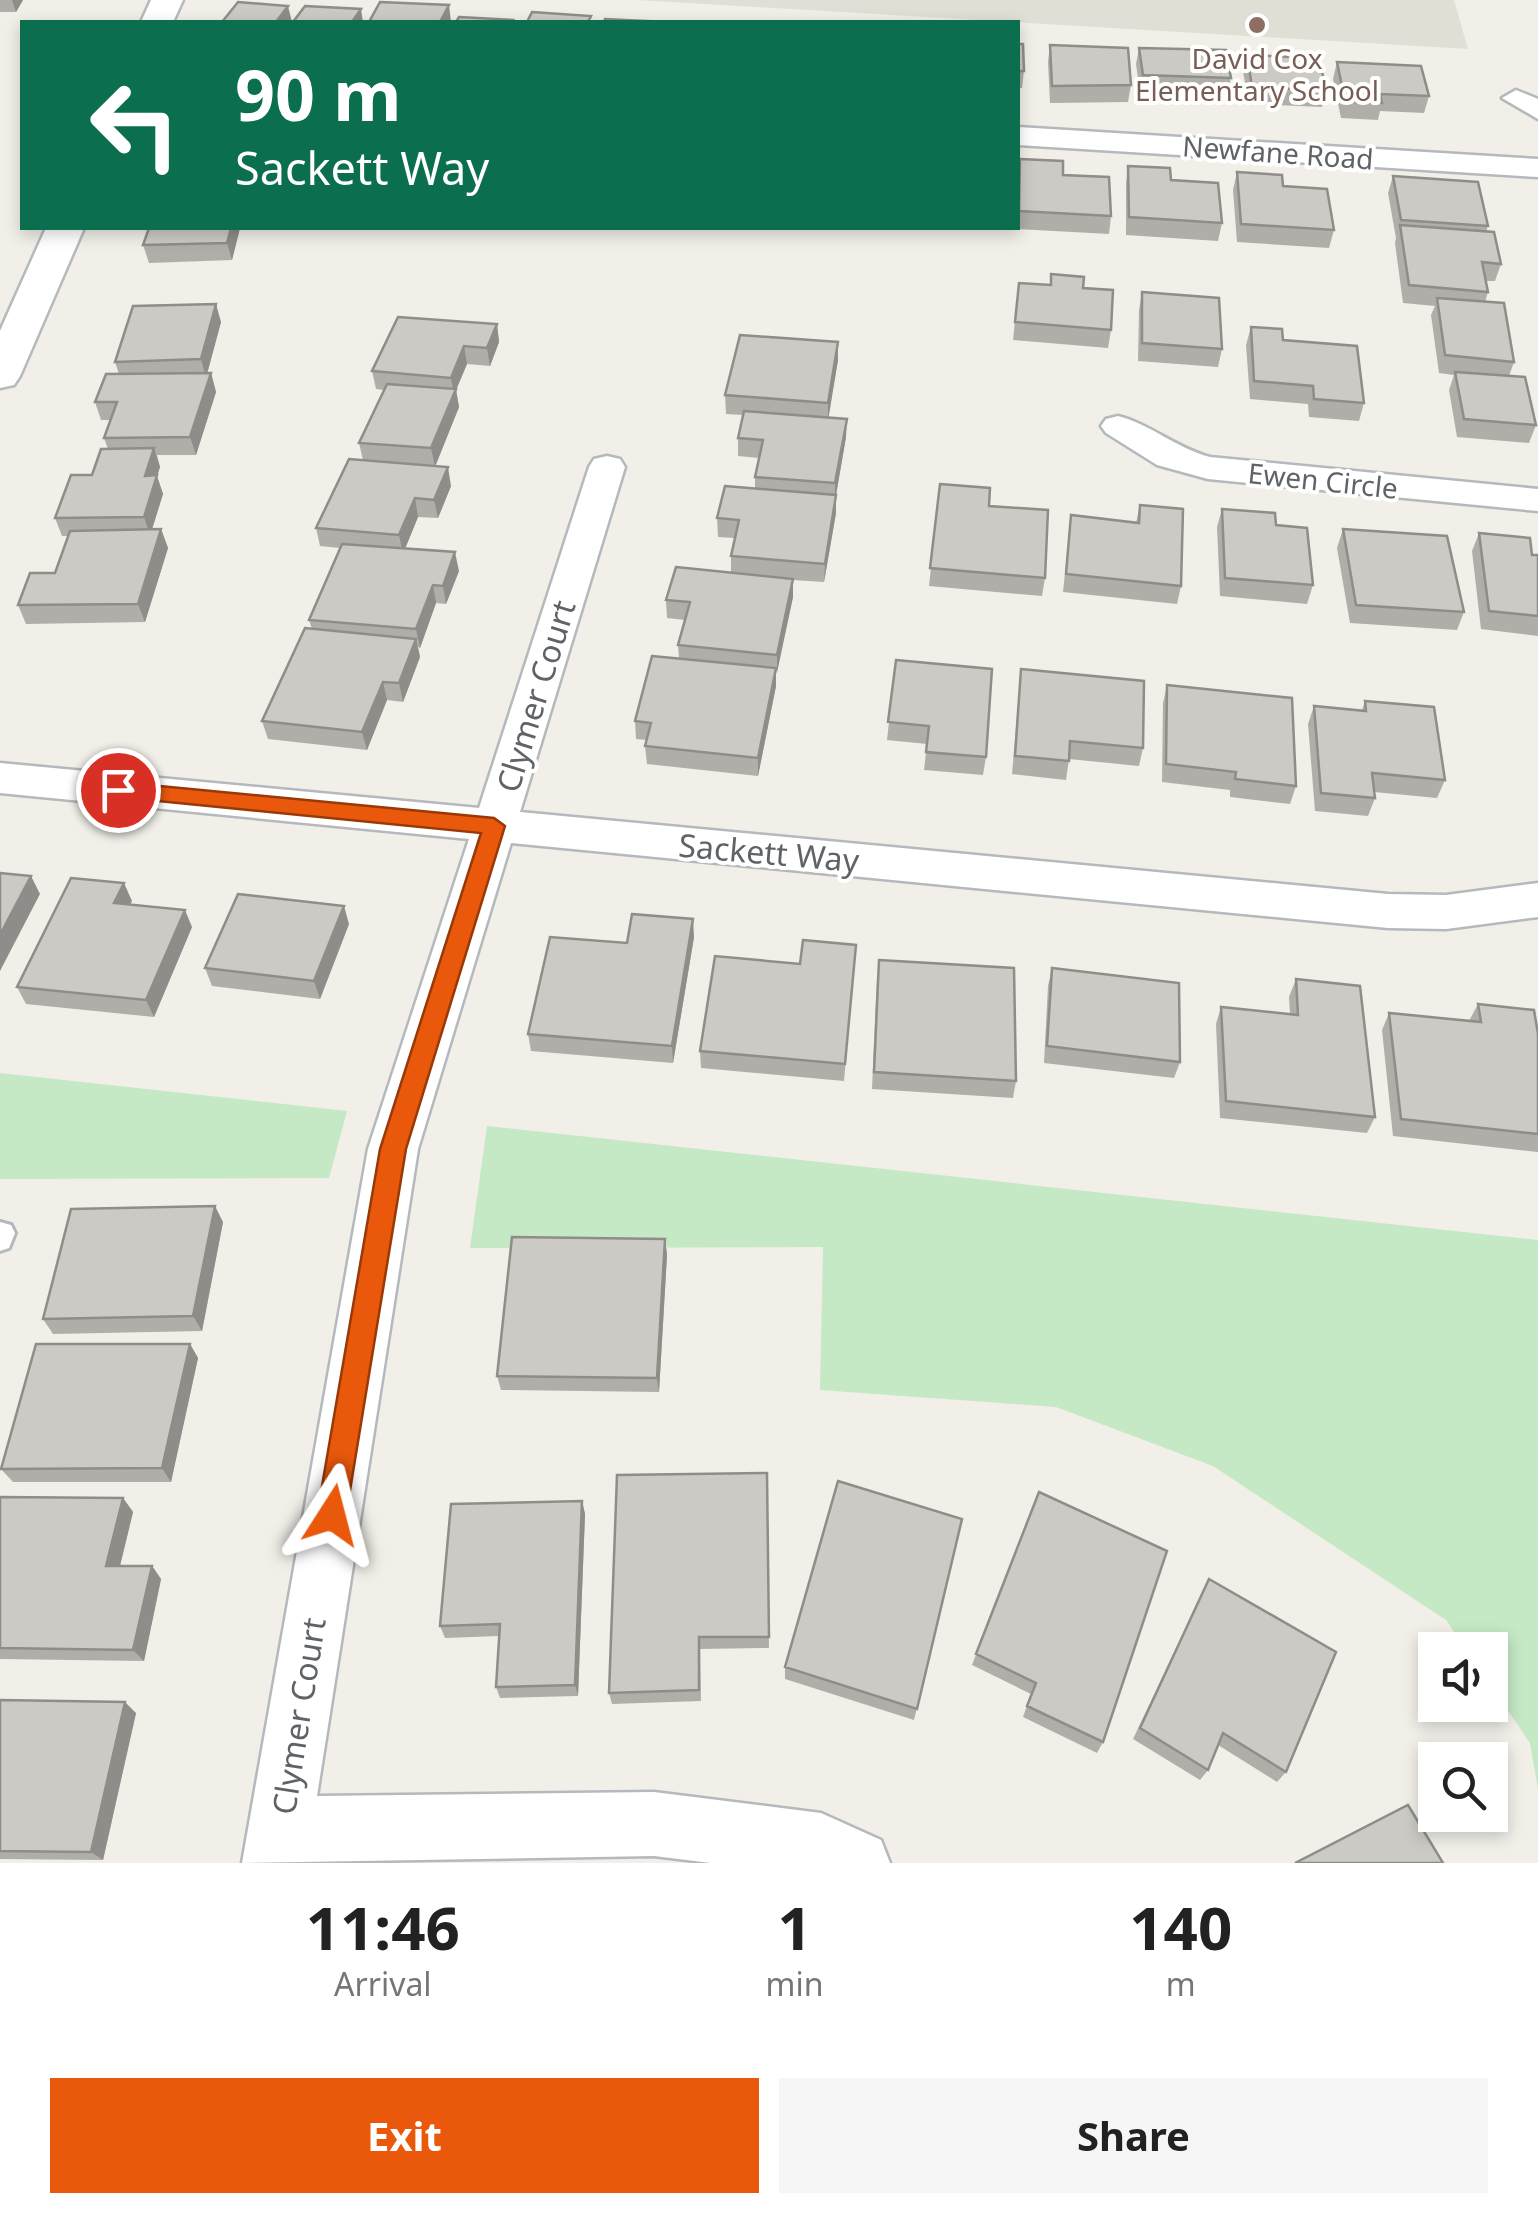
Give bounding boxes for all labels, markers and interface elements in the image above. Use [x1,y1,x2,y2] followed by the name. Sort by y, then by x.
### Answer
[1246,14,1268,36] marker: David Cox Elementary School
[1135,39,1379,109] place label: David Cox Elementary School
[235,46,402,142] text: 90 m
[70,60,200,190] icon: left
[1181,126,1375,178] street label: Newfane Road
[235,137,489,198] text: Sackett Way
[1246,453,1400,507] street label: Ewen Circle
[485,595,585,797] street label: Clymer Court
[76,748,161,833] pin
[91,763,146,818] icon: arrive
[677,823,862,881] street label: Sackett Way
[280,1463,384,1567] position arrow
[261,1615,335,1817] street label: Clymer Court
[1418,1632,1508,1832] map controls
[1418,1632,1508,1722] button: sound
[1418,1742,1508,1832] button: search
[306,1886,460,1968] text: 11:46
[777,1886,812,1968] text: 1
[1129,1886,1232,1968] text: 140
[334,1962,432,2005] text: Arrival
[766,1962,824,2005] text: min
[1166,1962,1196,2005] text: m
[50,2078,759,2193] button: Exit
[779,2078,1488,2193] button: Share

